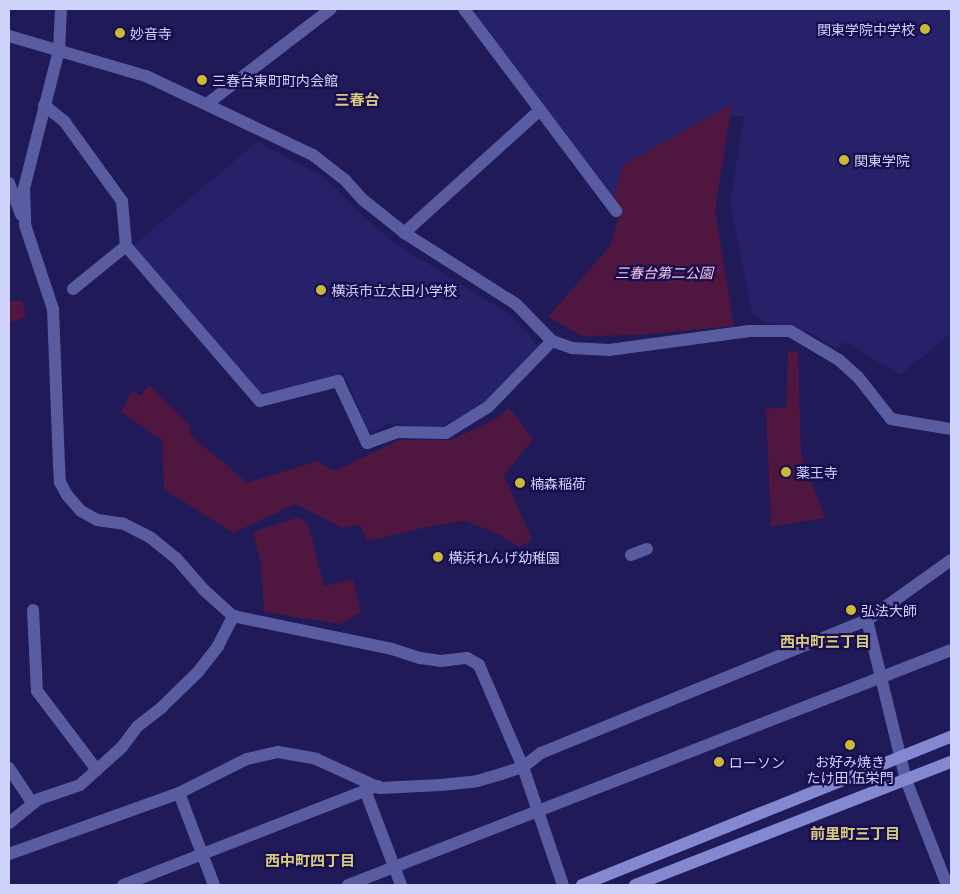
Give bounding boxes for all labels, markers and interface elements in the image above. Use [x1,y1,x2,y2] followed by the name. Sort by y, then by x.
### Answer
[817,21,915,37] place label: 関東学院中学校
[919,23,931,35] marker: 関東学院中学校
[130,25,172,41] place label: 妙音寺
[114,27,126,39] marker: 妙音寺
[212,72,338,88] place label: 三春台東町町内会館
[196,74,208,86] marker: 三春台東町町内会館
[335,90,379,108] district label: 三春台
[854,152,910,168] place label: 関東学院
[838,154,850,166] marker: 関東学院
[615,264,713,280] park label: 三春台第二公園
[331,282,457,298] place label: 横浜市立太田小学校
[315,284,327,296] marker: 横浜市立太田小学校
[796,464,838,480] place label: 薬王寺
[780,466,792,478] marker: 薬王寺
[530,475,586,491] place label: 楠森稲荷
[514,477,526,489] marker: 楠森稲荷
[448,549,560,565] place label: 横浜れんげ幼稚園
[432,551,444,563] marker: 横浜れんげ幼稚園
[861,602,917,618] place label: 弘法大師
[845,604,857,616] marker: 弘法大師
[780,632,870,650] district label: 西中町三丁目
[844,739,856,751] marker: お好み焼き たけ田 伍栄門
[807,753,893,786] place label: お好み焼き たけ田 伍栄門
[729,754,785,770] place label: ローソン
[713,756,725,768] marker: ローソン
[810,824,900,842] district label: 前里町三丁目
[265,851,355,869] district label: 西中町四丁目

